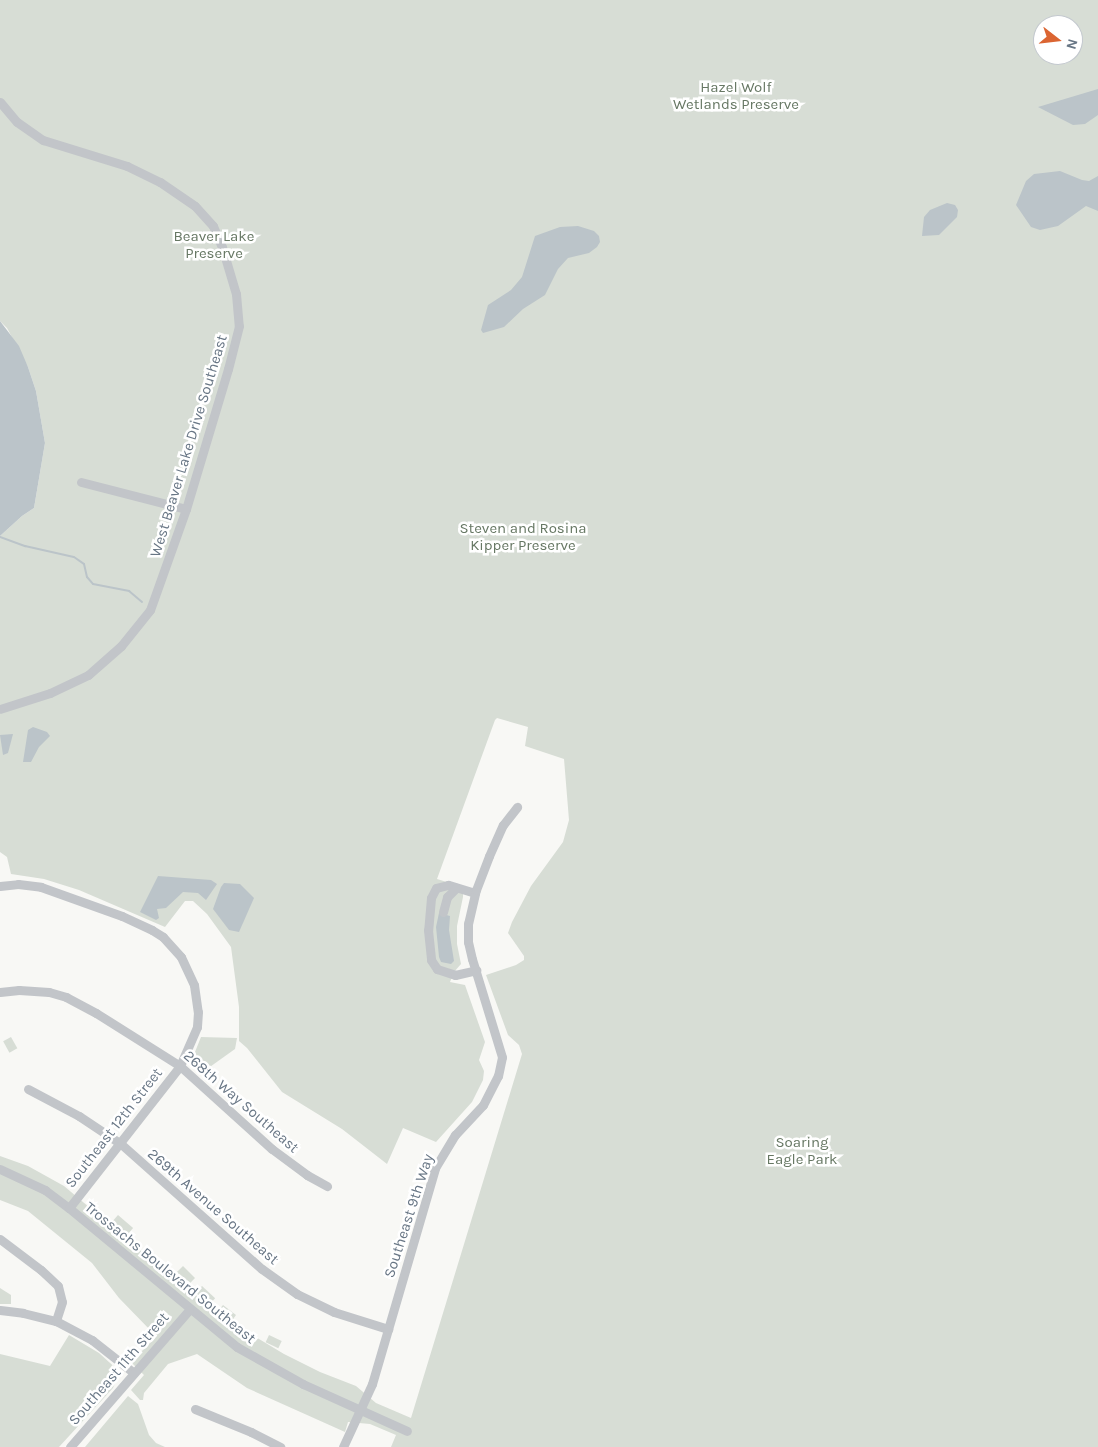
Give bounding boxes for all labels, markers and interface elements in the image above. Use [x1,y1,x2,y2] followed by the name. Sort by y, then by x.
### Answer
[1033,15,1083,65] north arrow
[1062,37,1081,51] text: N
[673,78,799,113] park label: Hazel Wolf Wetlands Preserve
[174,227,254,262] park label: Beaver Lake Preserve
[147,333,231,559] street label: West Beaver Lake Drive Southeast
[459,519,587,554] park label: Steven and Rosina Kipper Preserve
[180,1047,302,1157] street label: 268th Way Southeast
[62,1064,166,1192] street label: Southeast 12th Street
[766,1133,838,1168] park label: Soaring Eagle Park
[144,1145,282,1269] street label: 269th Avenue Southeast
[380,1152,438,1280] street label: Southeast 9th Way
[81,1198,259,1348] street label: Trossachs Boulevard Southeast
[65,1309,173,1429] street label: Southeast 11th Street

